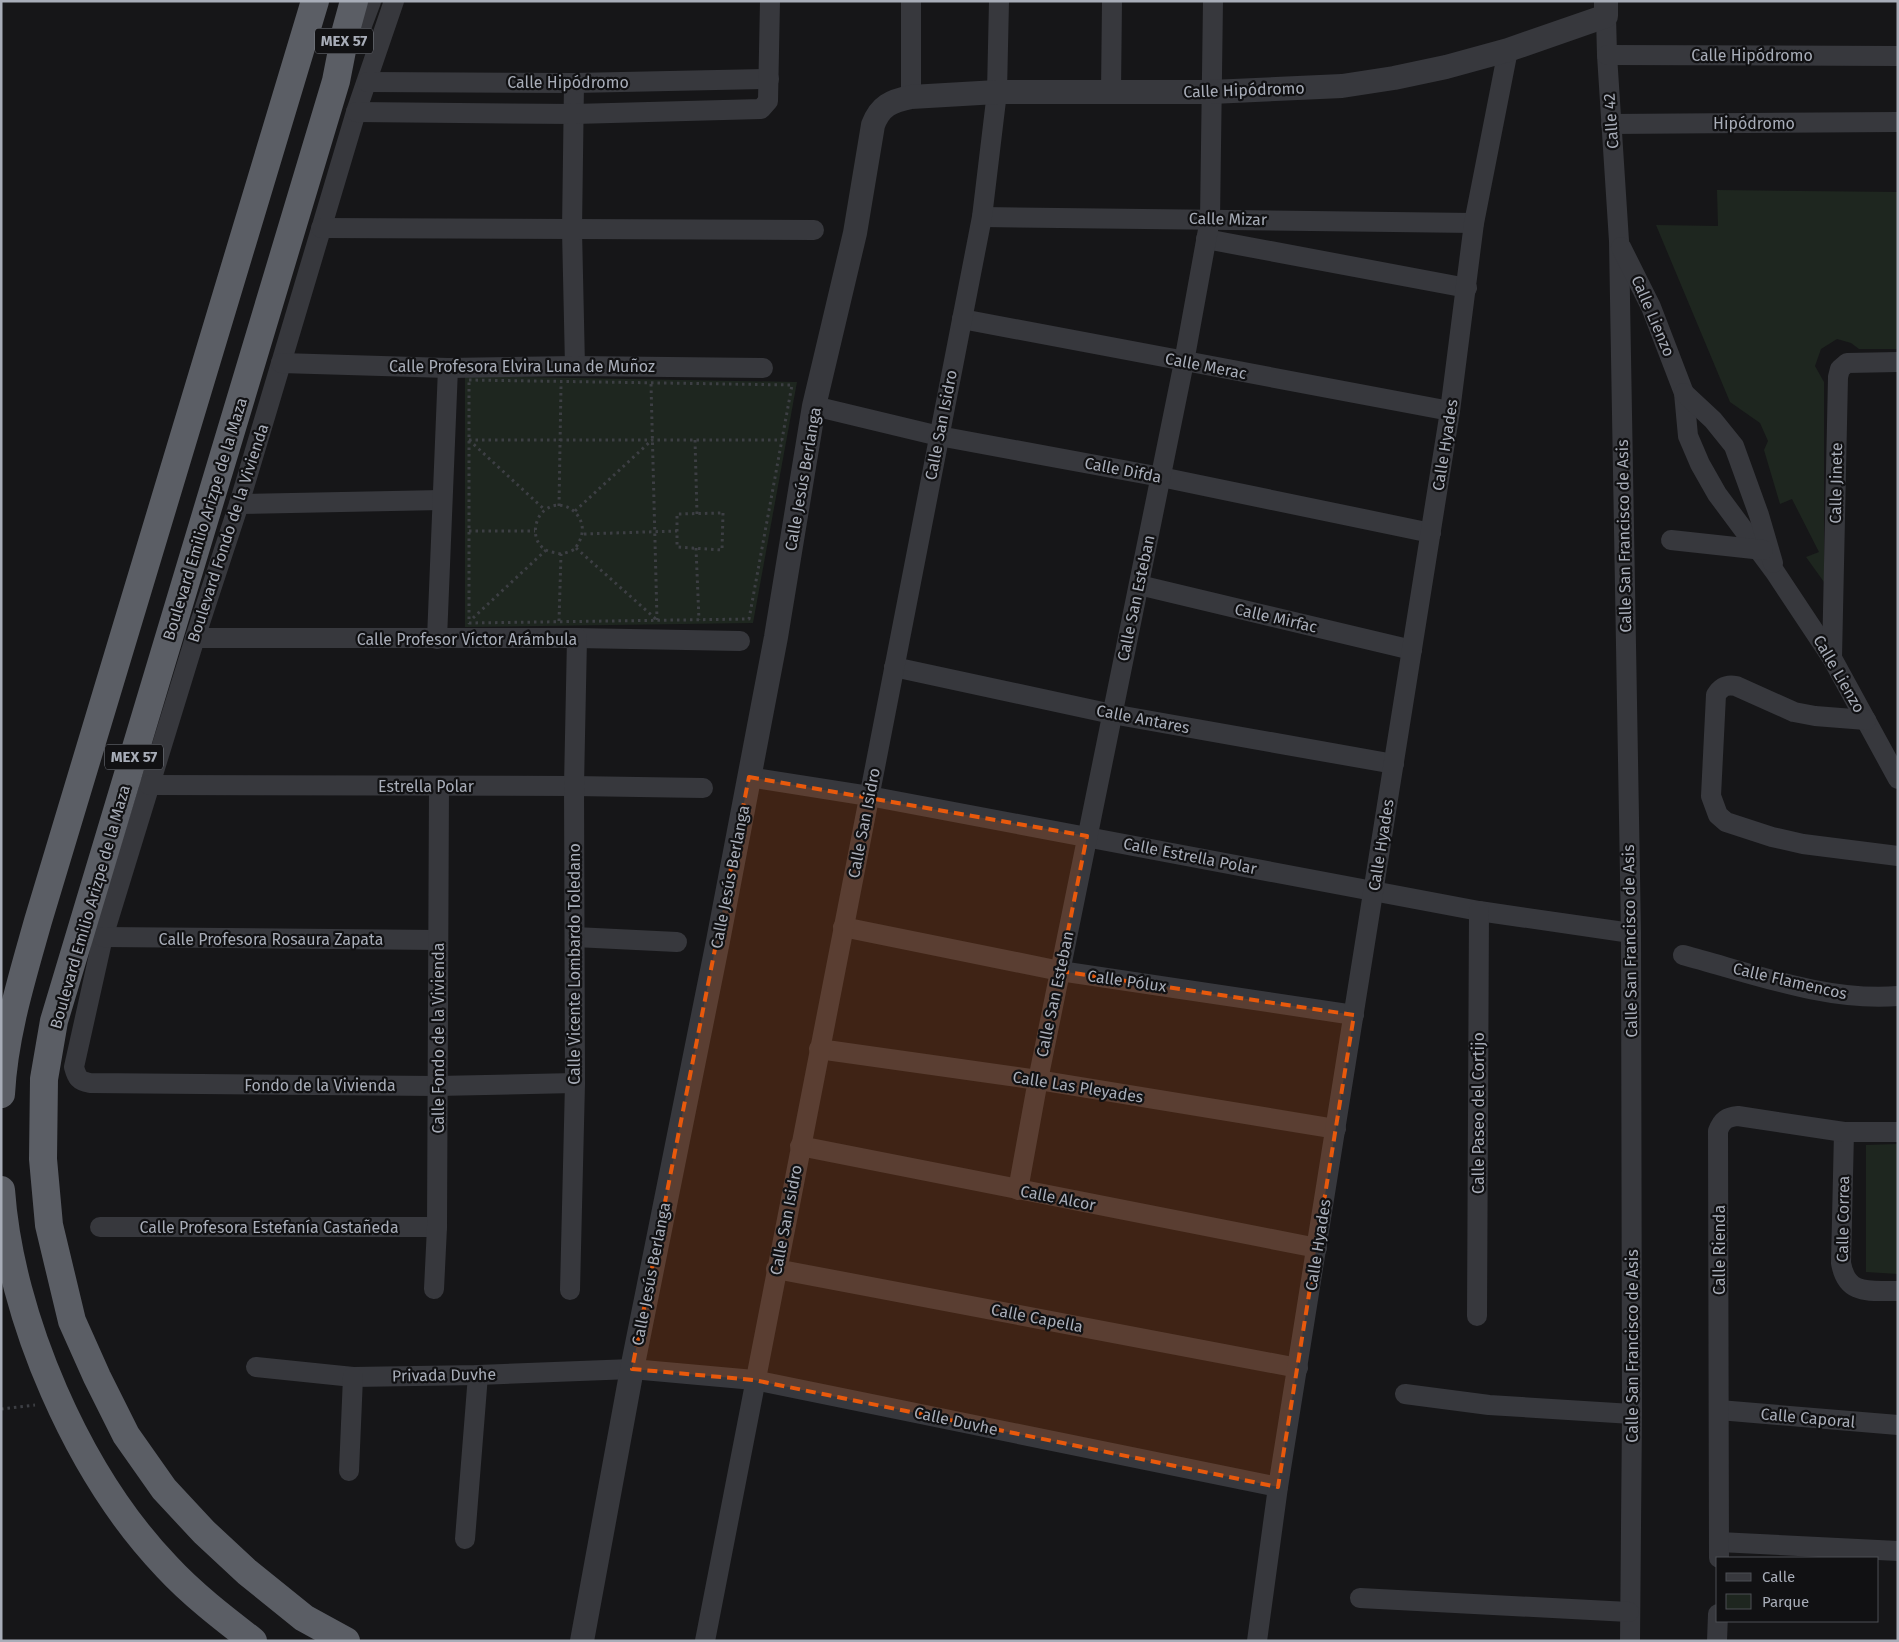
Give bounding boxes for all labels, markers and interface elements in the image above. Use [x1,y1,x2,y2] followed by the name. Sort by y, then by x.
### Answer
[315,28,373,54] road number: MEX 57
[1691,46,1813,65] street label: Calle Hipódromo
[507,73,629,92] street label: Calle Hipódromo
[1183,78,1305,102] street label: Calle Hipódromo
[1600,92,1622,149] street label: Calle 42
[1713,114,1795,133] street label: Hipódromo
[1189,209,1268,229] street label: Calle Mizar
[1627,273,1679,359] street label: Calle Lienzo
[1164,349,1249,383] street label: Calle Merac
[389,357,655,376] street label: Calle Profesora Elvira Luna de Muñoz
[921,368,961,482] street label: Calle San Isidro
[159,395,251,643] street label: Boulevard Emilio Arizpe de la Maza
[1428,398,1462,492] street label: Calle Hyades
[781,406,825,552] street label: Calle Jesús Berlanga
[184,421,272,645] street label: Boulevard Fondo de la Vivienda
[1613,439,1635,633] street label: Calle San Francisco de Asis
[1826,442,1846,524] street label: Calle Jinete
[1083,453,1163,487] street label: Calle Difda
[1113,533,1159,663] street label: Calle San Esteban
[1233,599,1319,637] street label: Calle Mirfac
[357,630,577,649] street label: Calle Profesor Víctor Arámbula
[1809,632,1869,716] street label: Calle Lienzo
[1095,701,1191,737] street label: Calle Antares
[105,744,163,770] road number: MEX 57
[844,766,884,880] street label: Calle San Isidro
[378,777,475,796] street label: Estrella Polar
[46,783,134,1031] street label: Boulevard Emilio Arizpe de la Maza
[1364,798,1398,892] street label: Calle Hyades
[707,804,753,950] street label: Calle Jesús Berlanga
[1122,834,1259,878] street label: Calle Estrella Polar
[565,843,584,1085] street label: Calle Vicente Lombardo Toledano
[1619,844,1641,1038] street label: Calle San Francisco de Asis
[1032,929,1078,1059] street label: Calle San Esteban
[159,930,383,949] street label: Calle Profesora Rosaura Zapata
[429,942,448,1134] street label: Calle Fondo de la Vivienda
[1731,959,1849,1003] street label: Calle Flamencos
[1086,966,1168,996] street label: Calle Pólux
[1469,1032,1488,1194] street label: Calle Paseo del Cortijo
[1011,1067,1145,1107] street label: Calle Las Pleyades
[244,1076,396,1095] street label: Fondo de la Vivienda
[766,1163,806,1277] street label: Calle San Isidro
[1833,1175,1853,1263] street label: Calle Correa
[1019,1181,1098,1215] street label: Calle Alcor
[1301,1198,1335,1292] street label: Calle Hyades
[628,1201,674,1347] street label: Calle Jesús Berlanga
[1710,1205,1729,1295] street label: Calle Rienda
[139,1218,399,1237] street label: Calle Profesora Estefanía Castañeda
[1623,1249,1642,1443] street label: Calle San Francisco de Asis
[989,1300,1085,1336] street label: Calle Capella
[392,1365,496,1385] street label: Privada Duvhe
[912,1403,1000,1439] street label: Calle Duvhe
[1760,1404,1856,1432] street label: Calle Caporal
[1716,1557,1879,1622] legend
[1762,1568,1795,1586] text: Calle
[1762,1593,1809,1611] text: Parque

